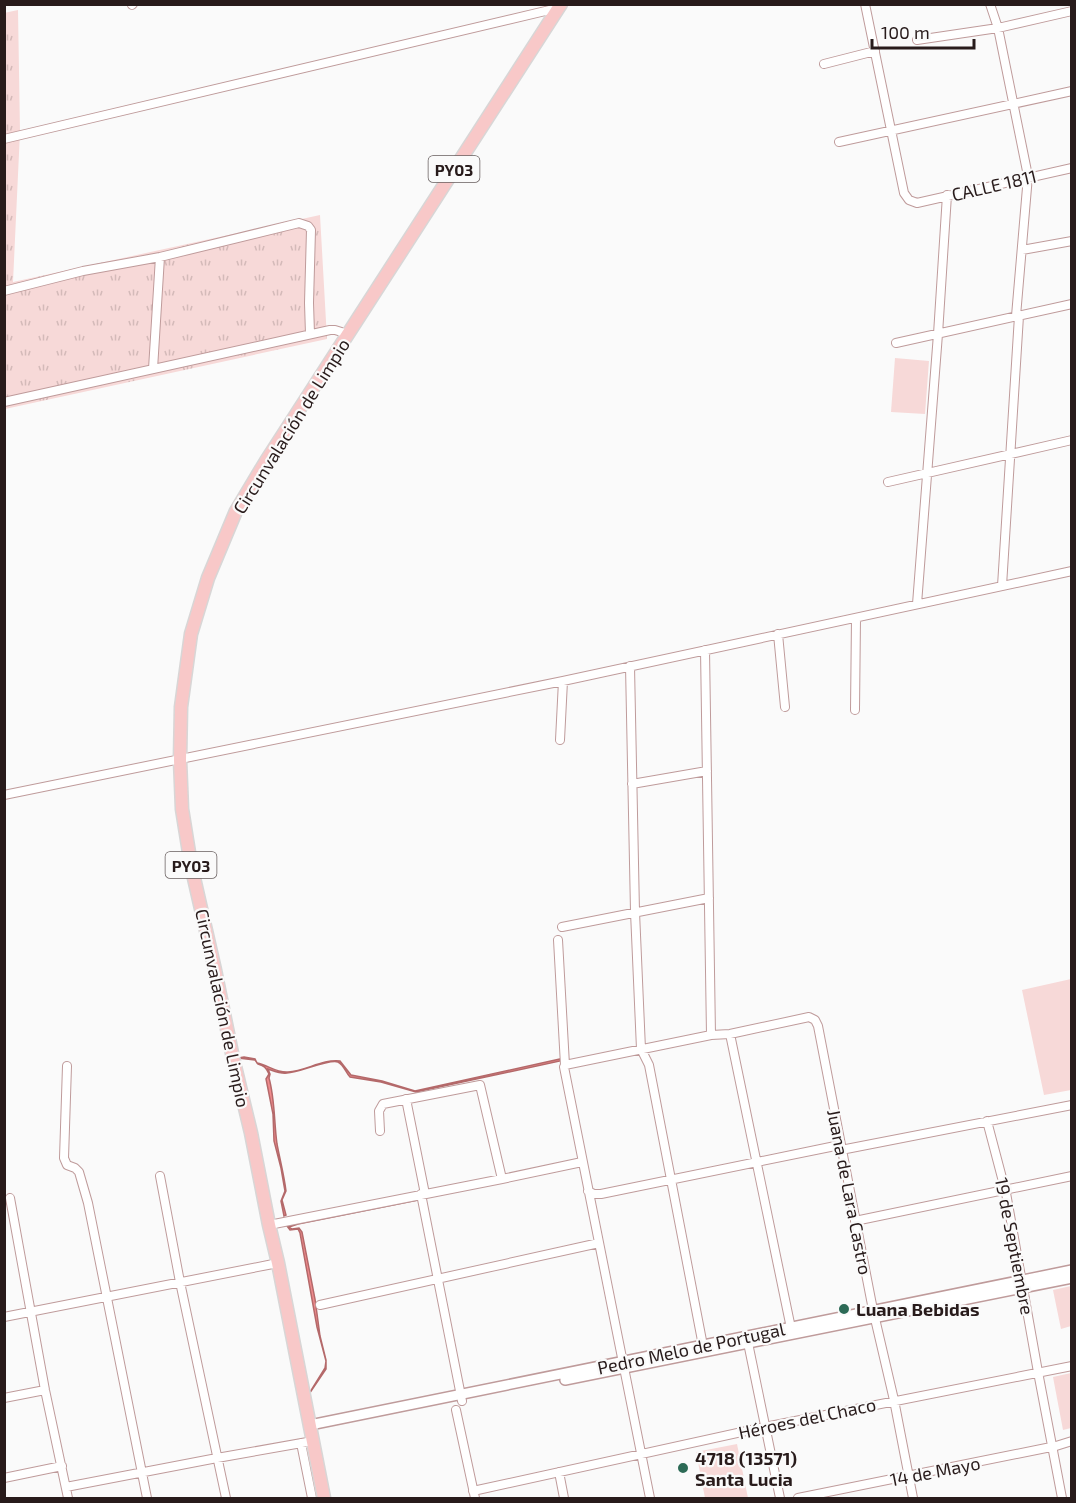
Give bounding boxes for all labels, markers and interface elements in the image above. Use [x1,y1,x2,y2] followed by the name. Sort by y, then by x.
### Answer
[872,12,974,50] scale bar
[881,21,930,43] text: 100 m
[428,156,480,182] road number: PY03
[949,165,1039,205] street label: CALLE 1811
[228,334,354,518] street label: Circunvalación de Limpio
[166,852,216,878] road number: PY03
[191,907,255,1109] street label: Circunvalación de Limpio
[823,1107,877,1277] street label: Juana de Lara Castro
[991,1176,1039,1316] street label: 19 de Septiembre
[856,1298,979,1320] place label: Luana Bebidas
[837,1302,851,1316] marker: Luana Bebidas
[595,1317,787,1379] street label: Pedro Melo de Portugal
[736,1393,878,1443] street label: Héroes del Chaco
[695,1447,797,1490] place label: 4718 (13571) Santa Lucia
[888,1451,982,1491] street label: 14 de Mayo
[676,1461,690,1475] marker: 4718 (13571) Santa Lucia

